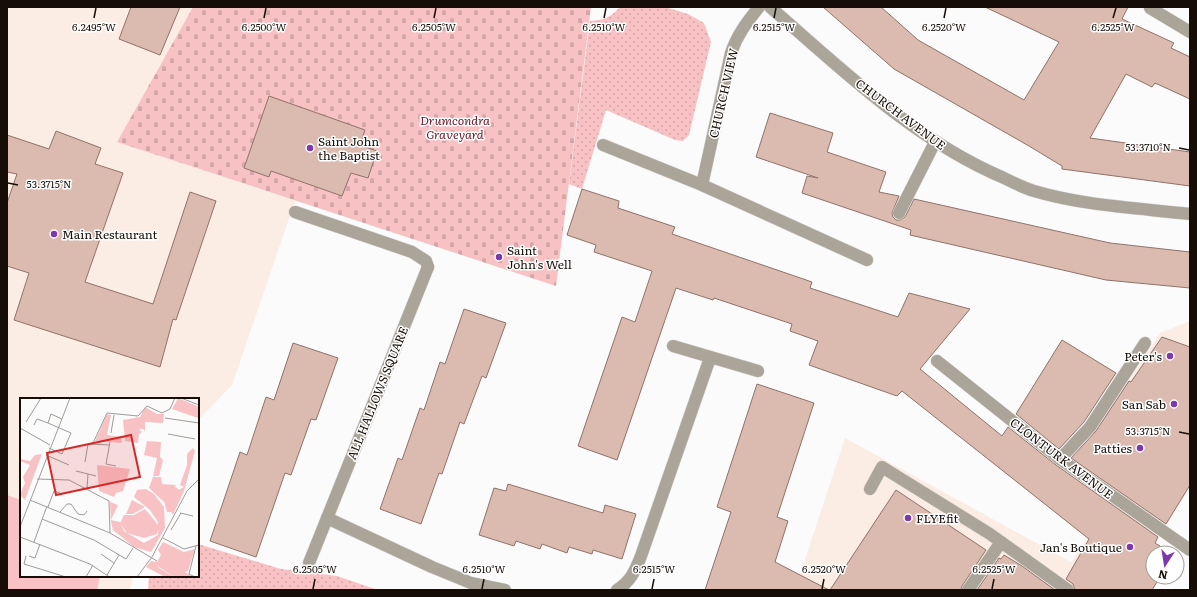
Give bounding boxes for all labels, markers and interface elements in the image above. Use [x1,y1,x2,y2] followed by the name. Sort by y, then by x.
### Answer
[72,19,116,34] text: 6.2495°W
[242,19,286,34] text: 6.2500°W
[412,19,456,34] text: 6.2505°W
[583,19,626,34] text: 6.2510°W
[753,19,795,34] text: 6.2515°W
[922,19,966,34] text: 6.2520°W
[1091,19,1135,34] text: 6.2525°W
[704,46,742,140] street label: CHURCH VIEW
[852,74,950,154] street label: CHURCH AVENUE
[420,111,490,143] park label: Drumcondra Graveyard
[318,132,380,164] place label: Saint John the Baptist
[1125,139,1171,154] text: 53.3710°N
[305,143,315,153] marker: Saint John the Baptist
[27,176,71,191] text: 53.3715°N
[62,225,157,243] place label: Main Restaurant
[49,229,59,239] marker: Main Restaurant
[507,241,572,273] place label: Saint John's Well
[494,252,504,262] marker: Saint John's Well
[342,323,412,462] street label: ALL HALLOWS SQUARE
[1124,347,1163,365] place label: Peter's
[1165,351,1175,361] marker: Peter's
[1122,395,1166,413] place label: San Sab
[20,398,199,577] inset map
[1169,399,1179,409] marker: San Sab
[1007,413,1118,503] street label: CLONTURK AVENUE
[1126,423,1170,438] text: 53.3715°N
[1094,439,1133,457] place label: Patties
[1135,443,1145,453] marker: Patties
[916,509,959,527] place label: FLYEfit
[903,513,913,523] marker: FLYEfit
[1040,538,1122,556] place label: Jan's Boutique
[1125,542,1135,552] marker: Jan's Boutique
[1145,545,1185,585] north arrow
[293,561,337,576] text: 6.2505°W
[463,561,506,576] text: 6.2510°W
[633,561,675,576] text: 6.2515°W
[802,561,846,576] text: 6.2520°W
[972,561,1016,576] text: 6.2525°W
[1157,567,1169,585] text: N

